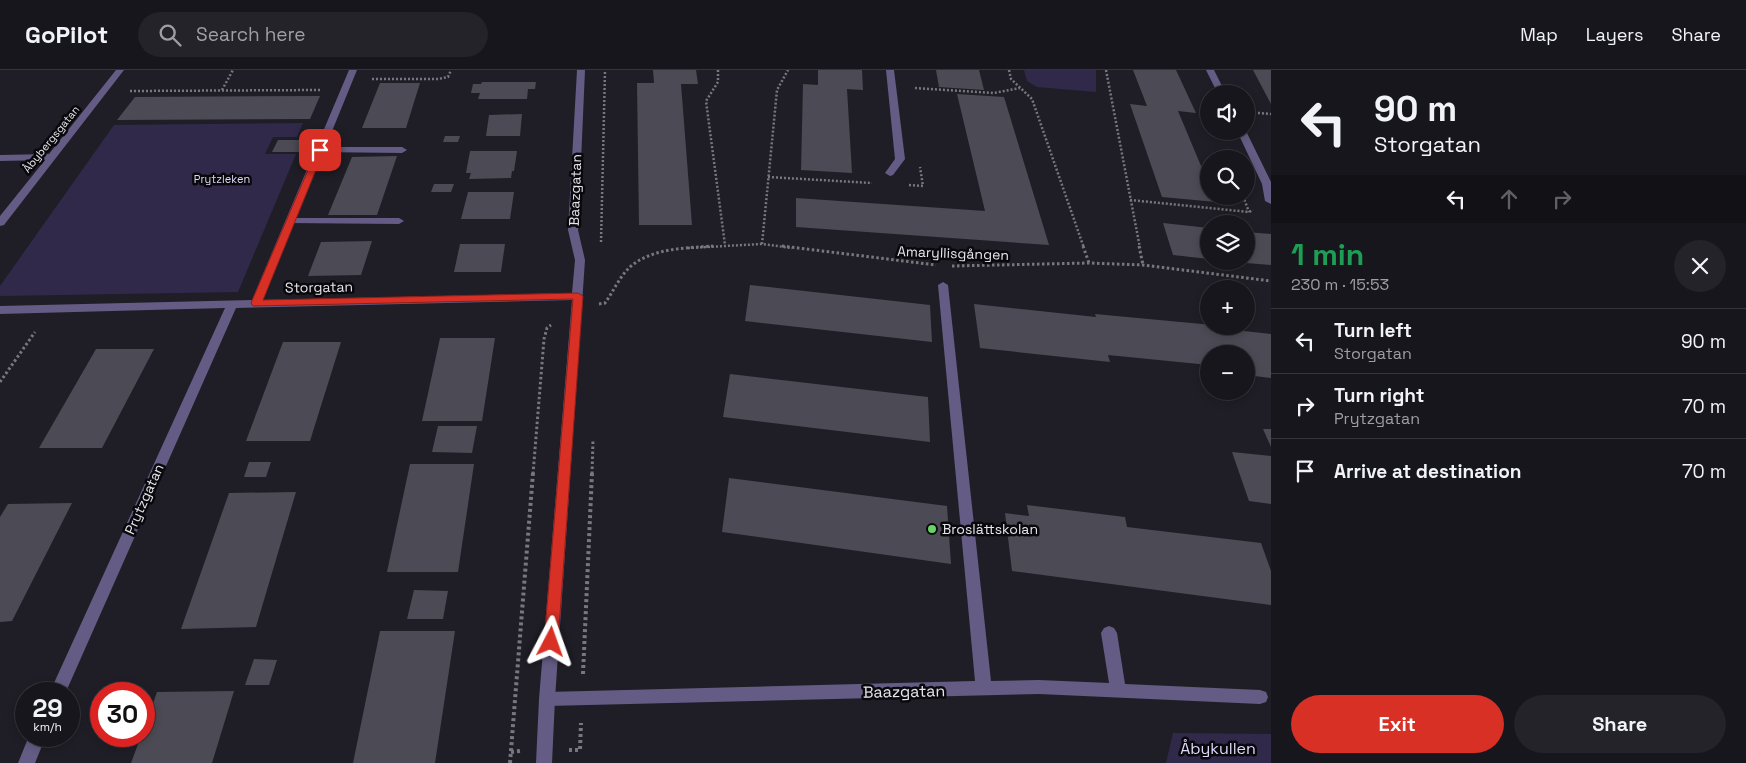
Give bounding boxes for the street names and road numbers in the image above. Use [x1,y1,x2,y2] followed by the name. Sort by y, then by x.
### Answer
[20,103,82,175] street label: Åbybergsgatan
[565,154,585,226] street label: Baazgatan
[897,242,1009,264] street label: Amaryllisgången
[285,277,353,297] street label: Storgatan
[120,461,168,537] street label: Prytzgatan
[863,680,945,703] street label: Baazgatan

